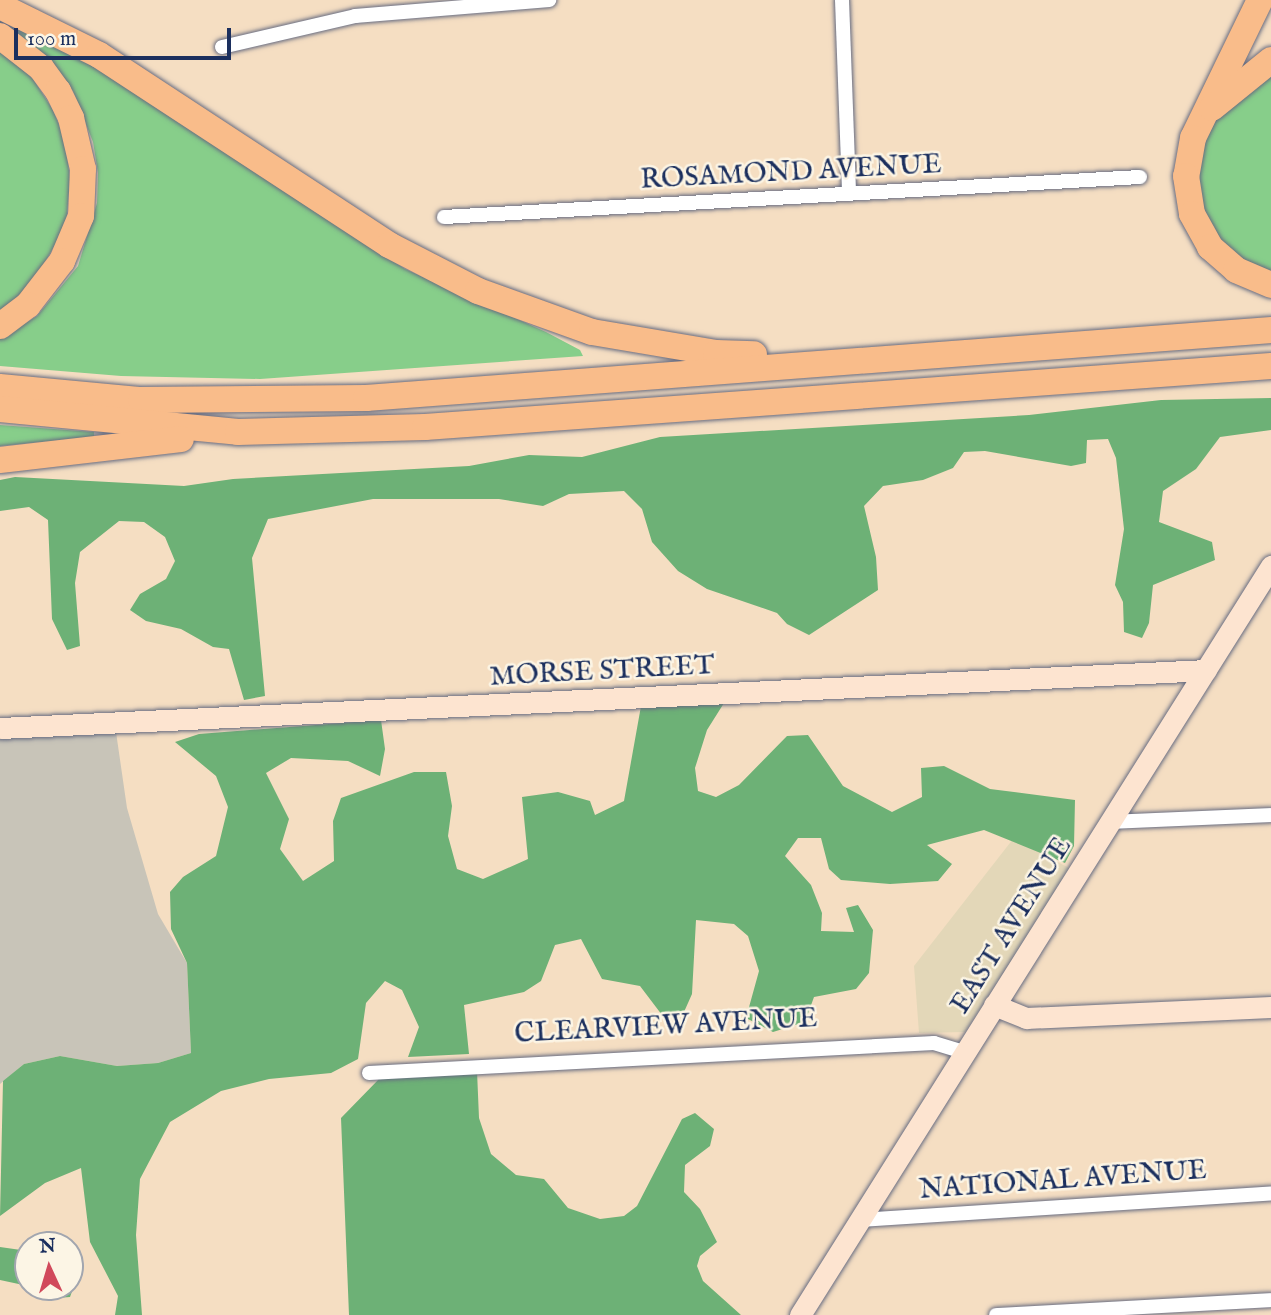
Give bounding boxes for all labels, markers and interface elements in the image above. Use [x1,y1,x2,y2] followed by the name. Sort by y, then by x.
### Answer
[18,14,234,58] scale bar
[27,26,76,53] text: 100 m
[640,148,942,198] street label: ROSAMOND AVENUE
[489,649,715,695] street label: MORSE STREET
[944,831,1080,1021] street label: EAST AVENUE
[514,1002,818,1052] street label: CLEARVIEW AVENUE
[918,1154,1208,1208] street label: NATIONAL AVENUE
[14,1231,84,1301] north arrow
[39,1235,57,1260] text: N

